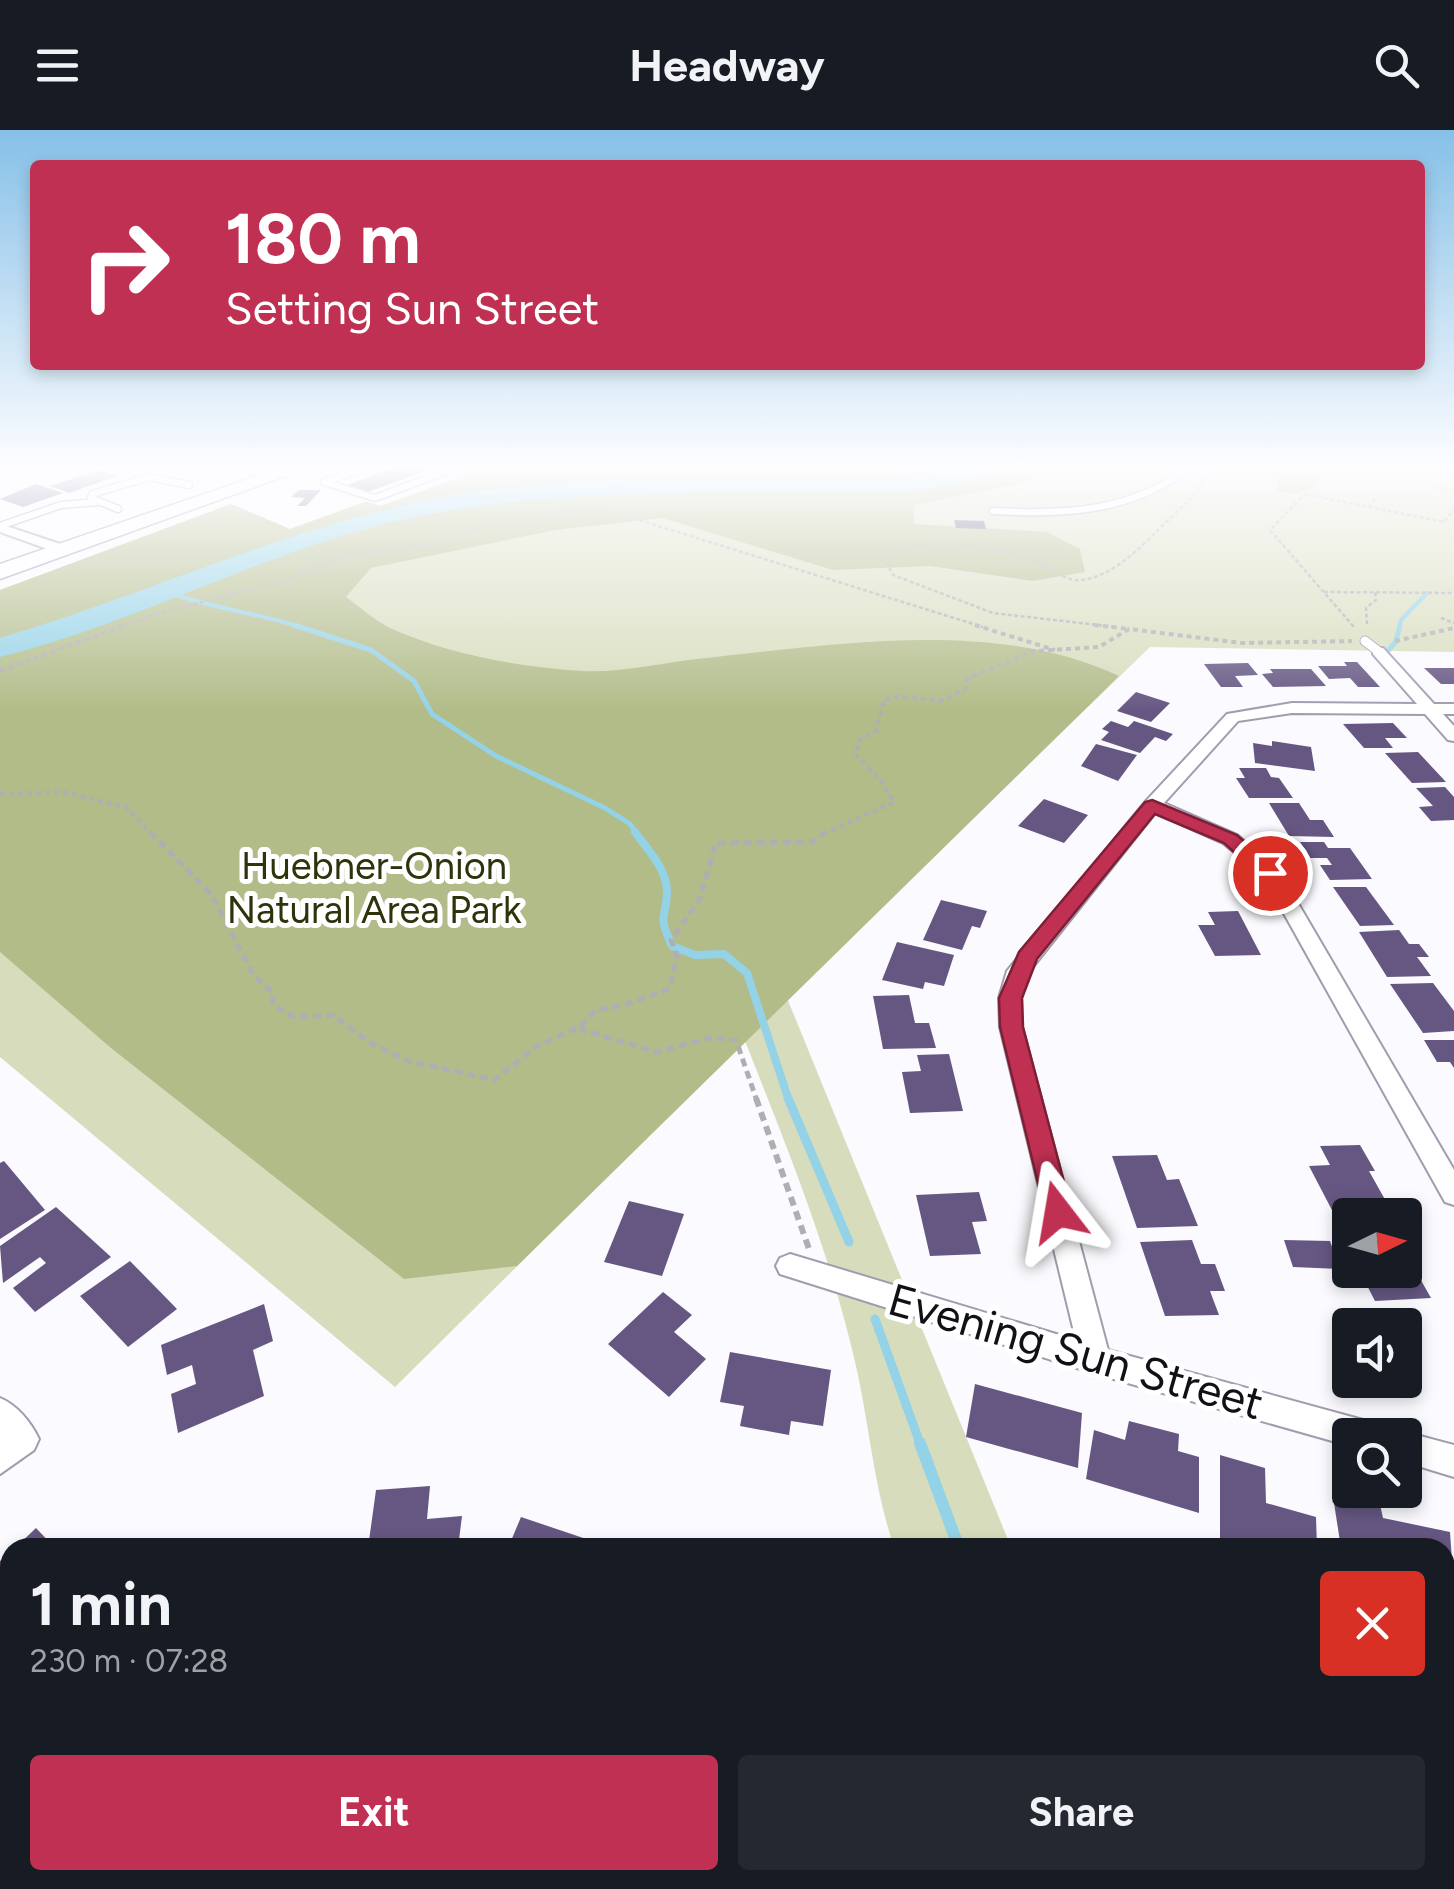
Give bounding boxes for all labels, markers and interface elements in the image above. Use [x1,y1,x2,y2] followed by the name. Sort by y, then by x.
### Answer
[30,38,85,93] icon: menu
[629,38,825,92] text: Headway
[1369,38,1424,93] icon: search
[225,196,420,281] text: 180 m
[60,200,190,330] icon: right
[225,281,599,335] text: Setting Sun Street
[1228,831,1313,916] pin
[227,843,522,933] park label: Huebner-Onion Natural Area Park
[1243,846,1298,901] icon: arrive
[1006,1160,1110,1264] position arrow
[1332,1198,1422,1288] north arrow
[1332,1198,1422,1508] map controls
[882,1272,1270,1430] street label: Evening Sun Street
[1332,1308,1422,1398] button: sound
[1332,1418,1422,1508] button: search
[30,1568,172,1640] text: 1 min
[1320,1571,1425,1676] button: close
[30,1642,228,1680] text: 230 m · 07:28
[30,1755,718,1870] button: Exit
[738,1755,1425,1870] button: Share

